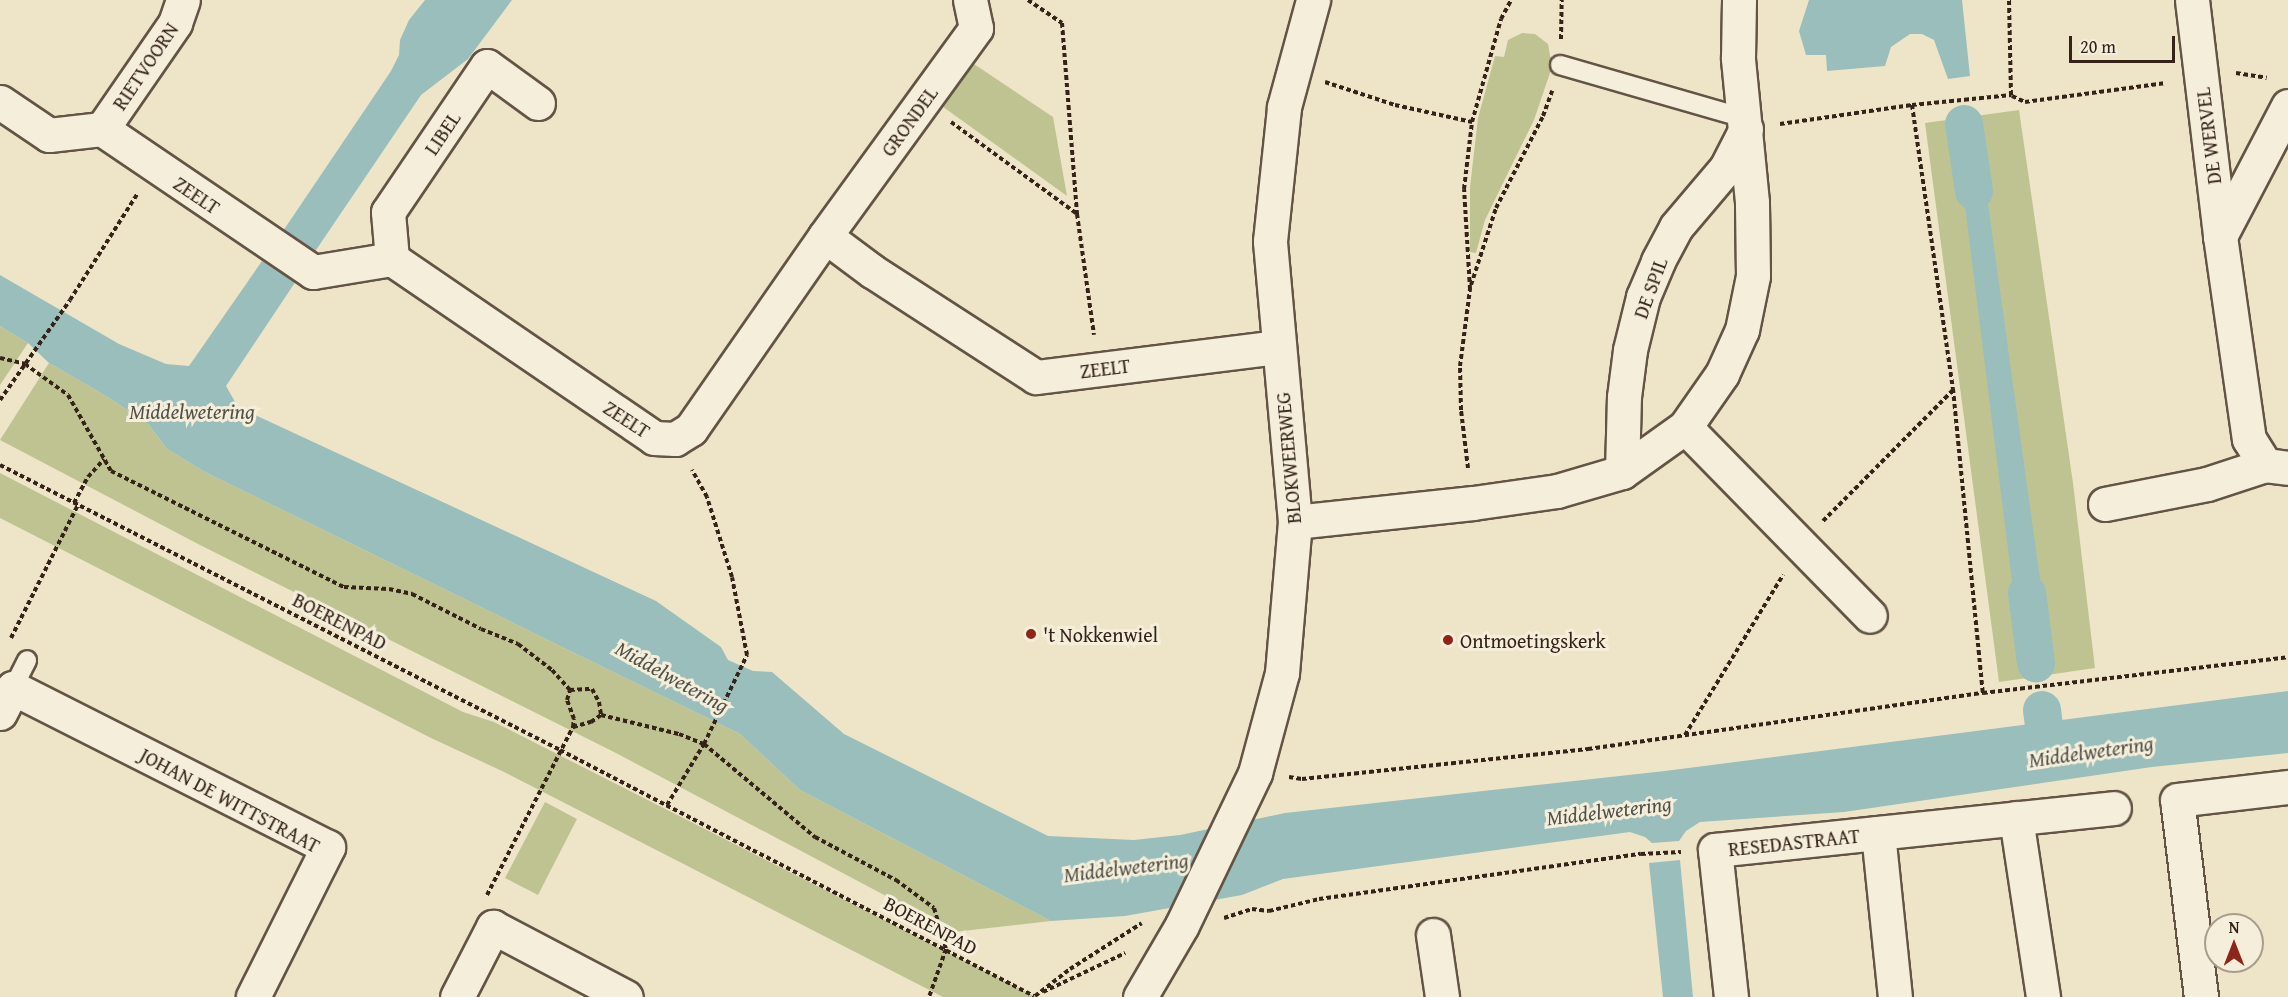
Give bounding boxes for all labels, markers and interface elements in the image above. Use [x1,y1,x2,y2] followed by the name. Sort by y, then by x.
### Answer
[107,18,183,114] street label: RIETVOORN
[2072,24,2178,62] scale bar
[2080,33,2116,60] text: 20 m
[876,81,942,161] street label: GRONDEL
[2190,86,2226,186] street label: DE WERVEL
[419,107,465,159] street label: LIBEL
[169,171,225,219] street label: ZEELT
[1628,254,1672,322] street label: DE SPIL
[1078,353,1132,383] street label: ZEELT
[1270,391,1306,525] street label: BLOKWEERWEG
[599,395,655,443] street label: ZEELT
[129,399,255,425] water label: Middelwetering
[289,587,391,655] street label: BOERENPAD
[1043,622,1158,646] place label: 't Nokkenwiel
[1024,627,1038,641] marker: 't Nokkenwiel
[1460,628,1606,652] place label: Ontmoetingskerk
[1441,633,1455,647] marker: Ontmoetingskerk
[611,636,733,718] water label: Middelwetering
[2027,731,2155,773] water label: Middelwetering
[136,742,324,858] street label: JOHAN DE WITTSTRAAT
[1545,791,1673,831] water label: Middelwetering
[1727,823,1861,861] street label: RESEDASTRAAT
[1062,848,1190,888] water label: Middelwetering
[880,890,982,960] street label: BOERENPAD
[2204,913,2264,973] north arrow
[2229,915,2239,939] text: N

